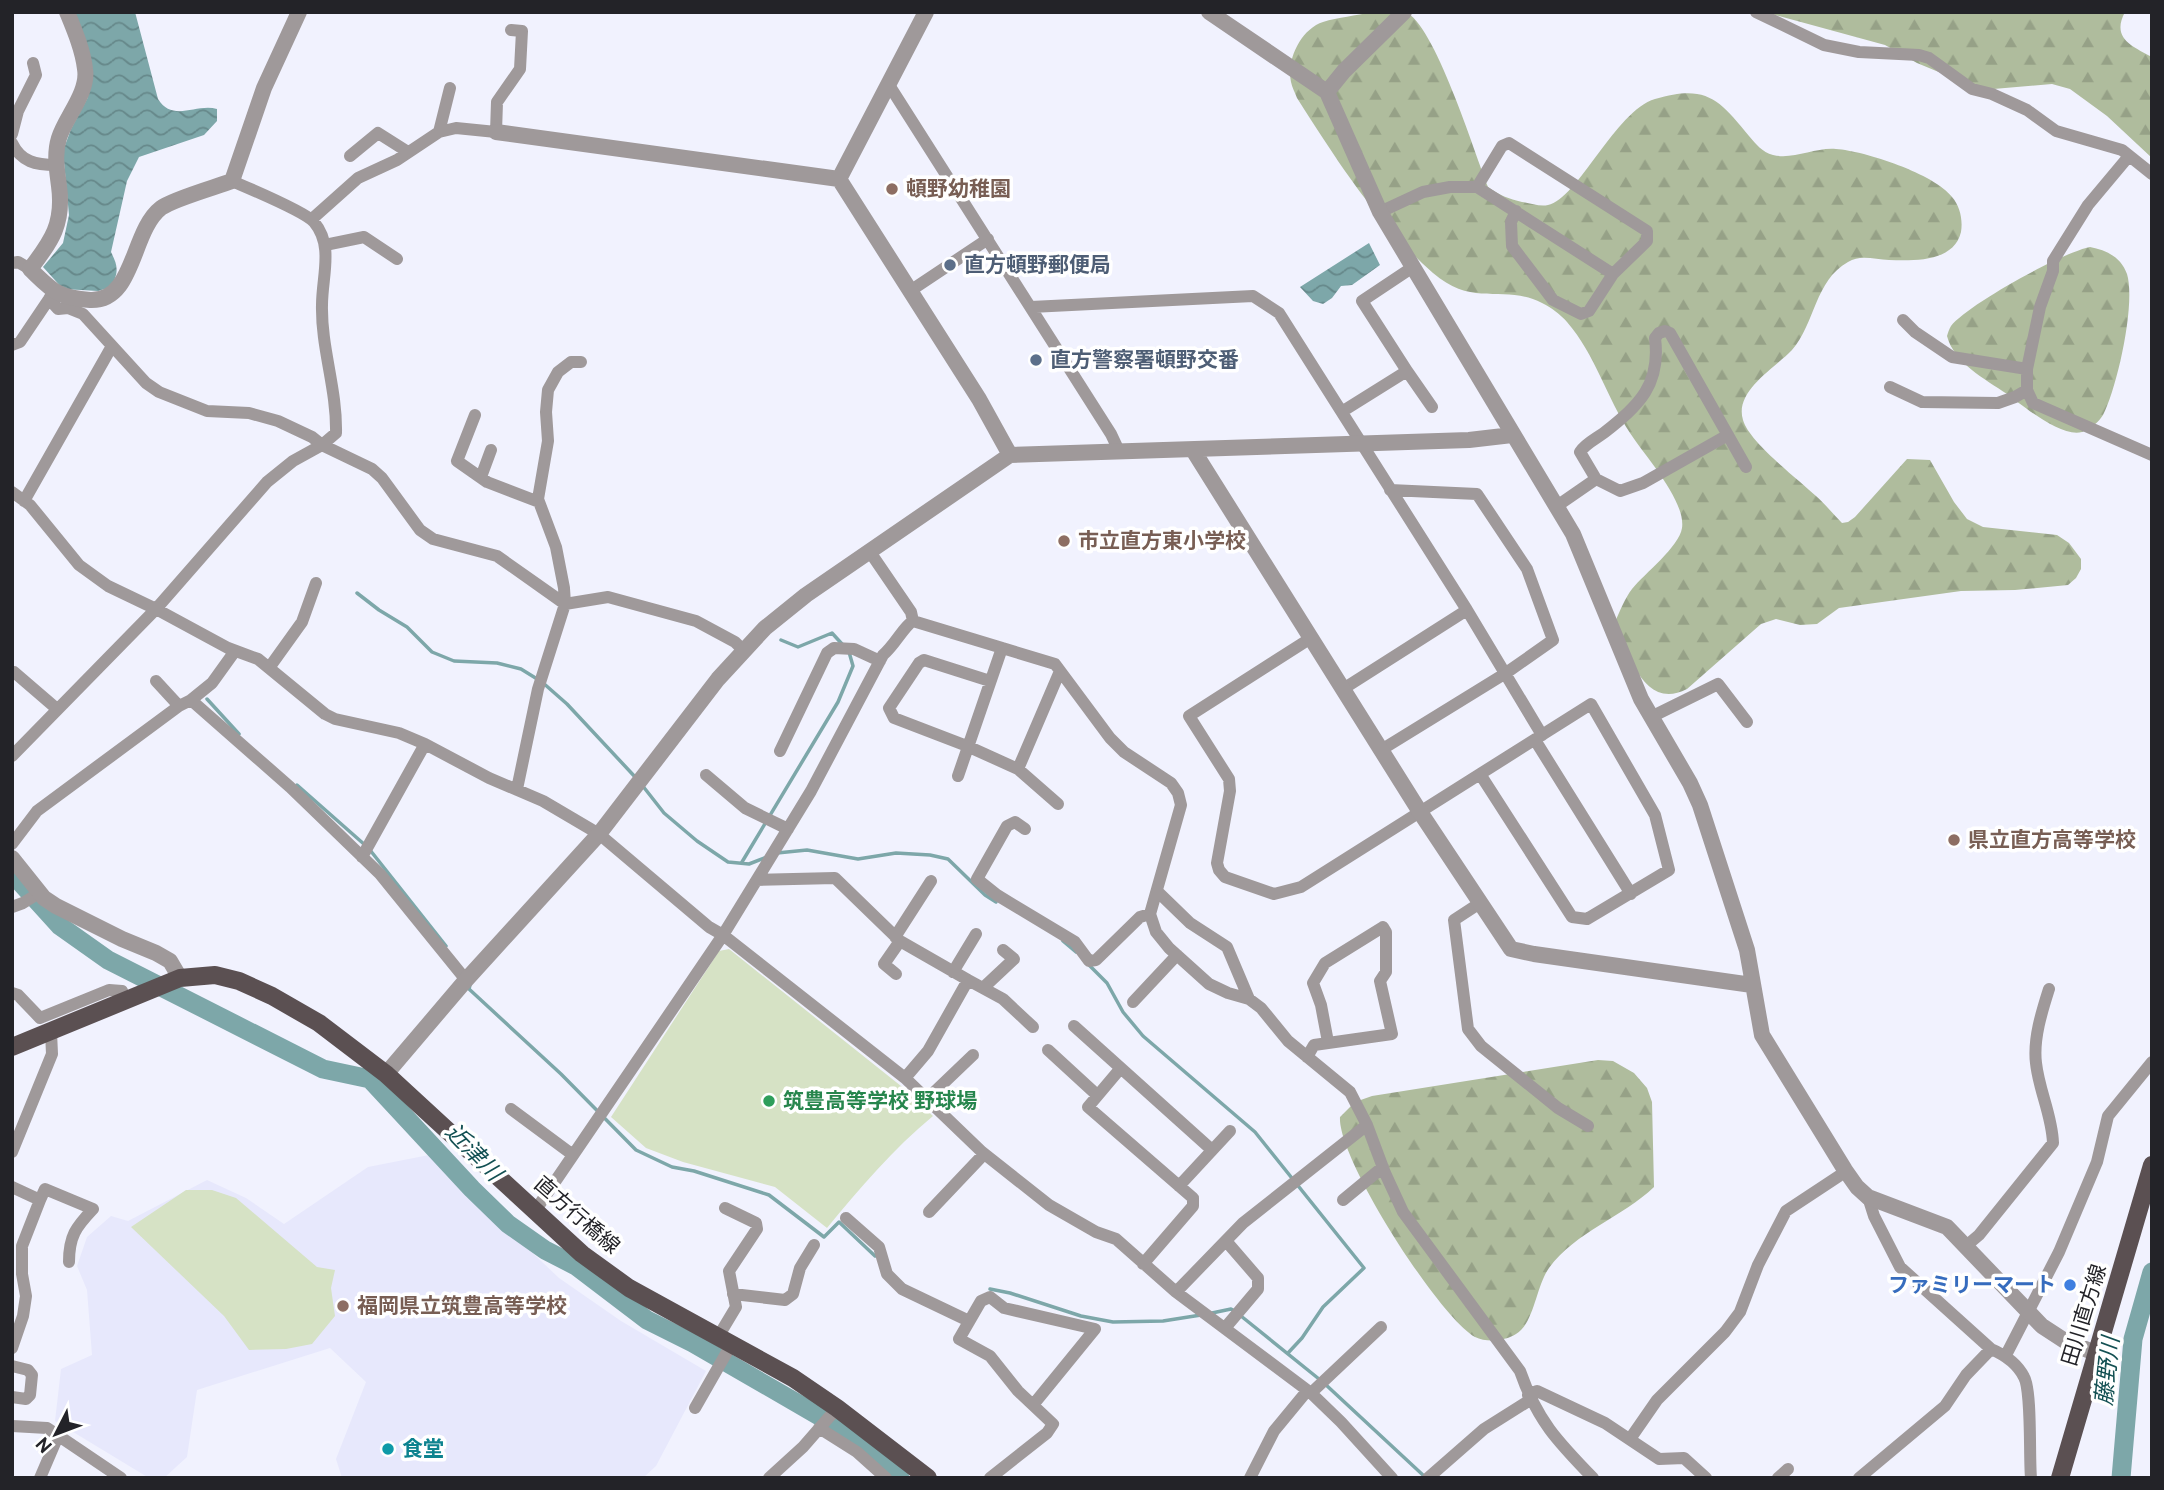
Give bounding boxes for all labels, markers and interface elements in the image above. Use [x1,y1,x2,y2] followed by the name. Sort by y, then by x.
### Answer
[906,177,1011,204] place label: 頓野幼稚園
[884,181,900,197] marker: 頓野幼稚園
[964,253,1111,280] place label: 直方頓野郵便局
[942,257,958,273] marker: 直方頓野郵便局
[1050,348,1239,375] place label: 直方警察署頓野交番
[1028,352,1044,368] marker: 直方警察署頓野交番
[1078,529,1246,556] place label: 市立直方東小学校
[1056,533,1072,549] marker: 市立直方東小学校
[1968,828,2136,855] place label: 県立直方高等学校
[1946,832,1962,848] marker: 県立直方高等学校
[783,1089,977,1116] place label: 筑豊高等学校 野球場
[761,1093,777,1109] marker: 筑豊高等学校 野球場
[438,1119,509,1191] water label: 近津川
[528,1172,624,1261] street label: 直方行橋線
[2057,1261,2114,1370] street label: 田川直方線
[1888,1273,2056,1300] place label: ファミリーマート
[2062,1277,2078,1293] marker: ファミリーマート
[357,1294,567,1321] place label: 福岡県立筑豊高等学校
[335,1298,351,1314] marker: 福岡県立筑豊高等学校
[2091,1332,2128,1407] water label: 藤野川
[21,1399,91,1469] north arrow
[31,1431,58,1457] text: N
[402,1437,444,1464] place label: 食堂
[380,1441,396,1457] marker: 食堂

